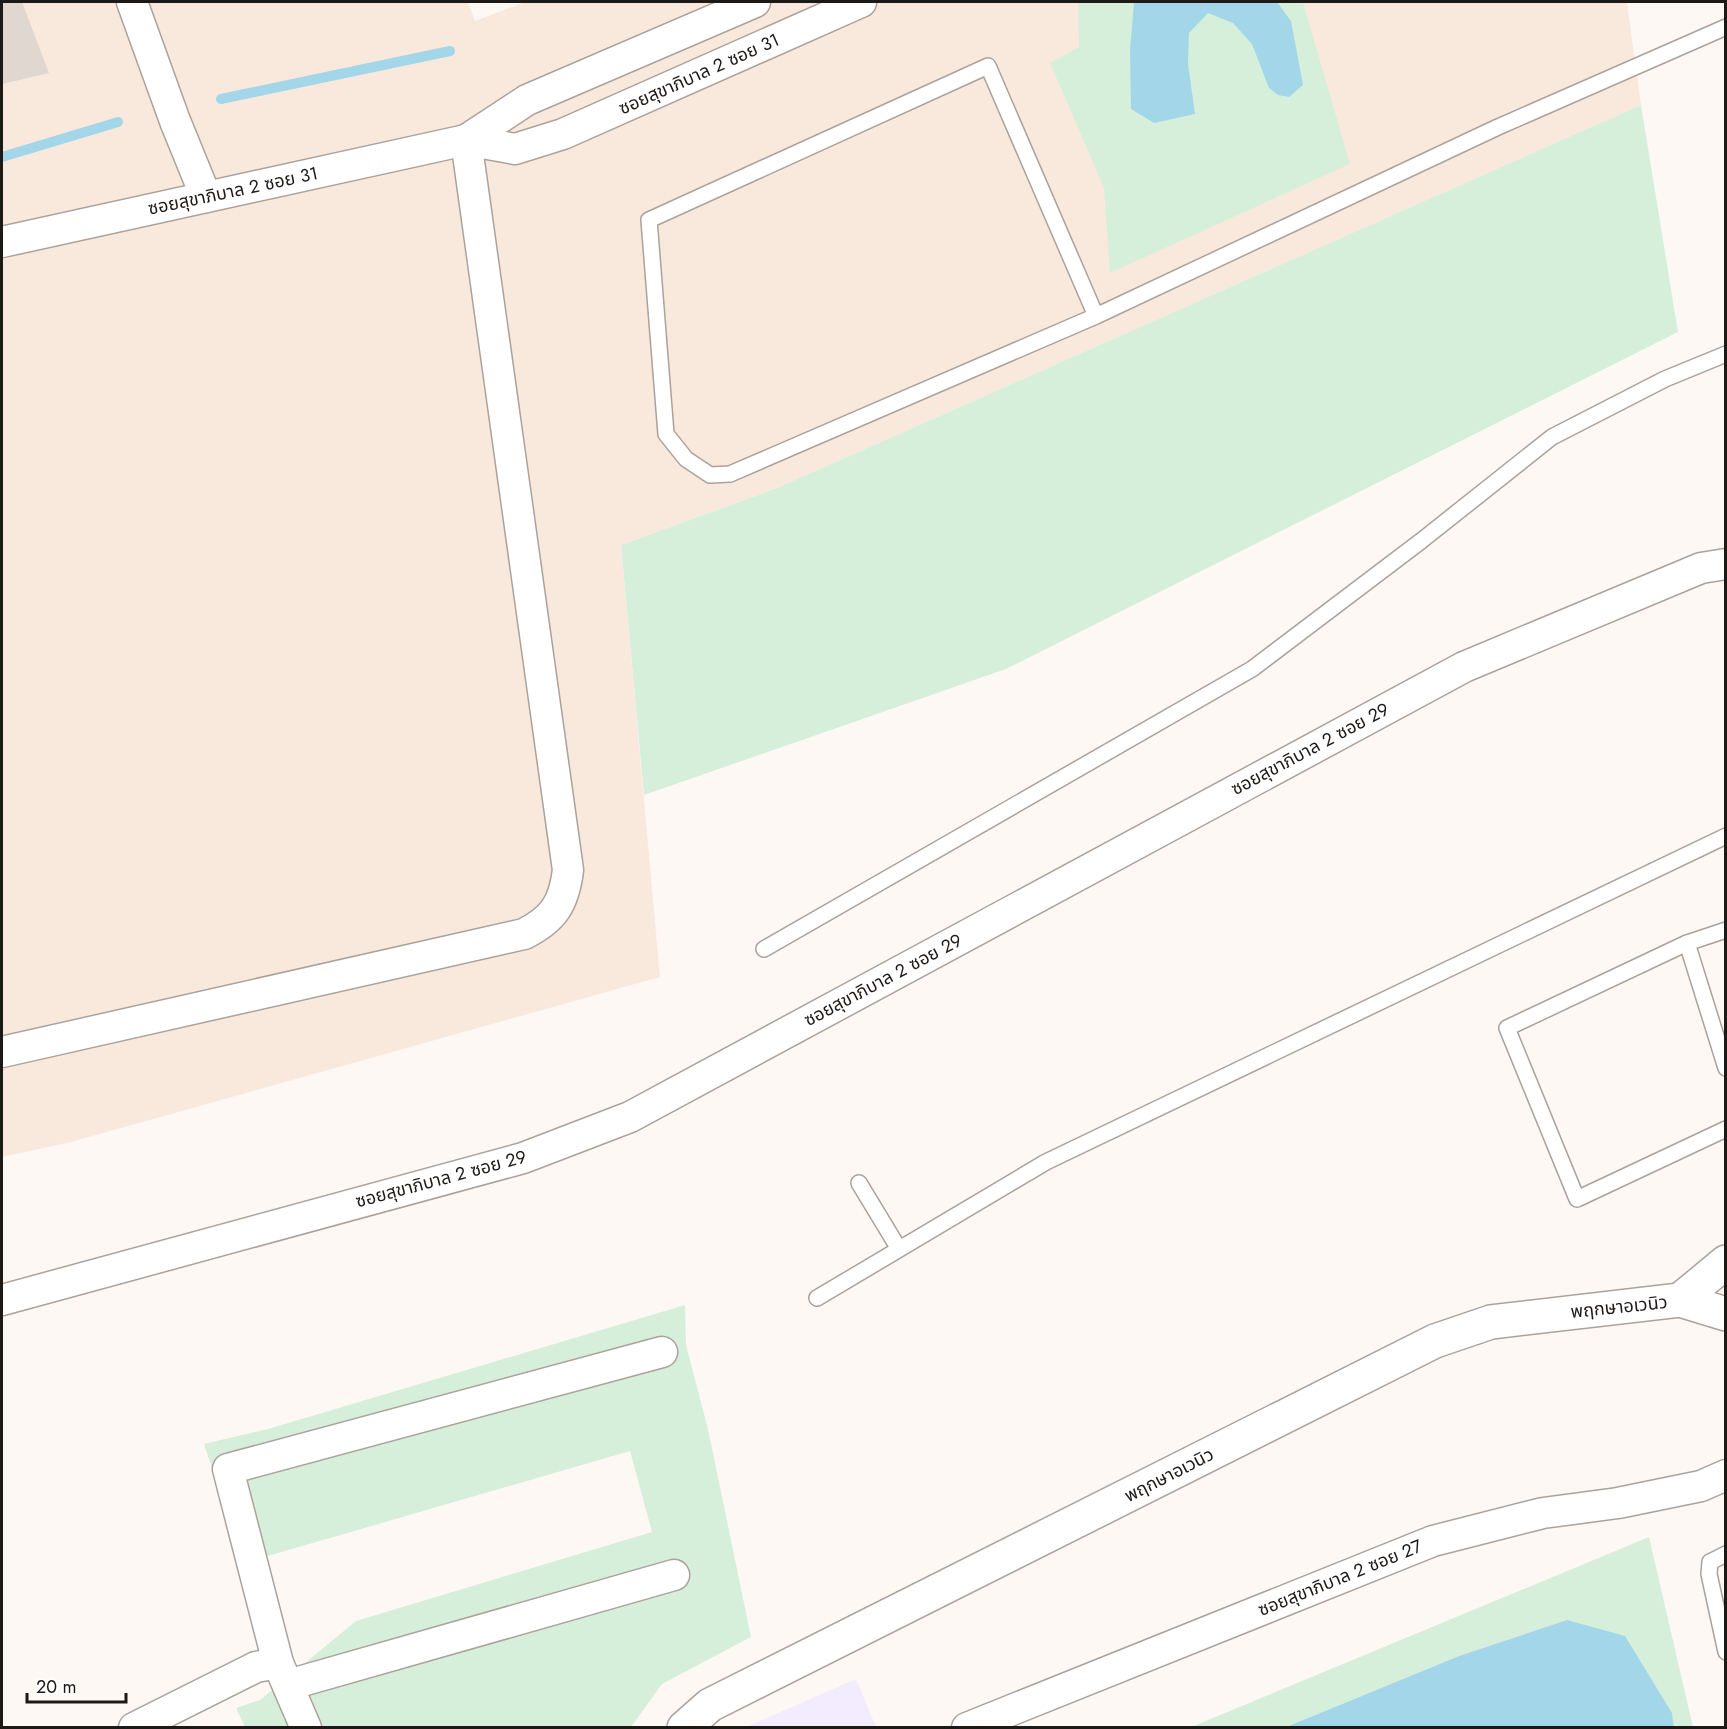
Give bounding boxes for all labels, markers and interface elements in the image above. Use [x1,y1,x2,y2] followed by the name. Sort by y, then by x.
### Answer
[615,27,783,121] street label: ซอยสุขาภิบาล 2 ซอย 31
[146,160,320,222] street label: ซอยสุขาภิบาล 2 ซอย 31
[1226,696,1394,802] street label: ซอยสุขาภิบาล 2 ซอย 29
[799,927,967,1033] street label: ซอยสุขาภิบาล 2 ซอย 29
[353,1144,529,1214] street label: ซอยสุขาภิบาล 2 ซอย 29
[1569,1289,1669,1325] street label: พฤกษาอเวนิว
[1120,1441,1218,1509] street label: พฤกษาอเวนิว
[1254,1533,1426,1623] street label: ซอยสุขาภิบาล 2 ซอย 27
[27,1666,126,1704] scale bar
[36,1674,76,1700] text: 20 m

